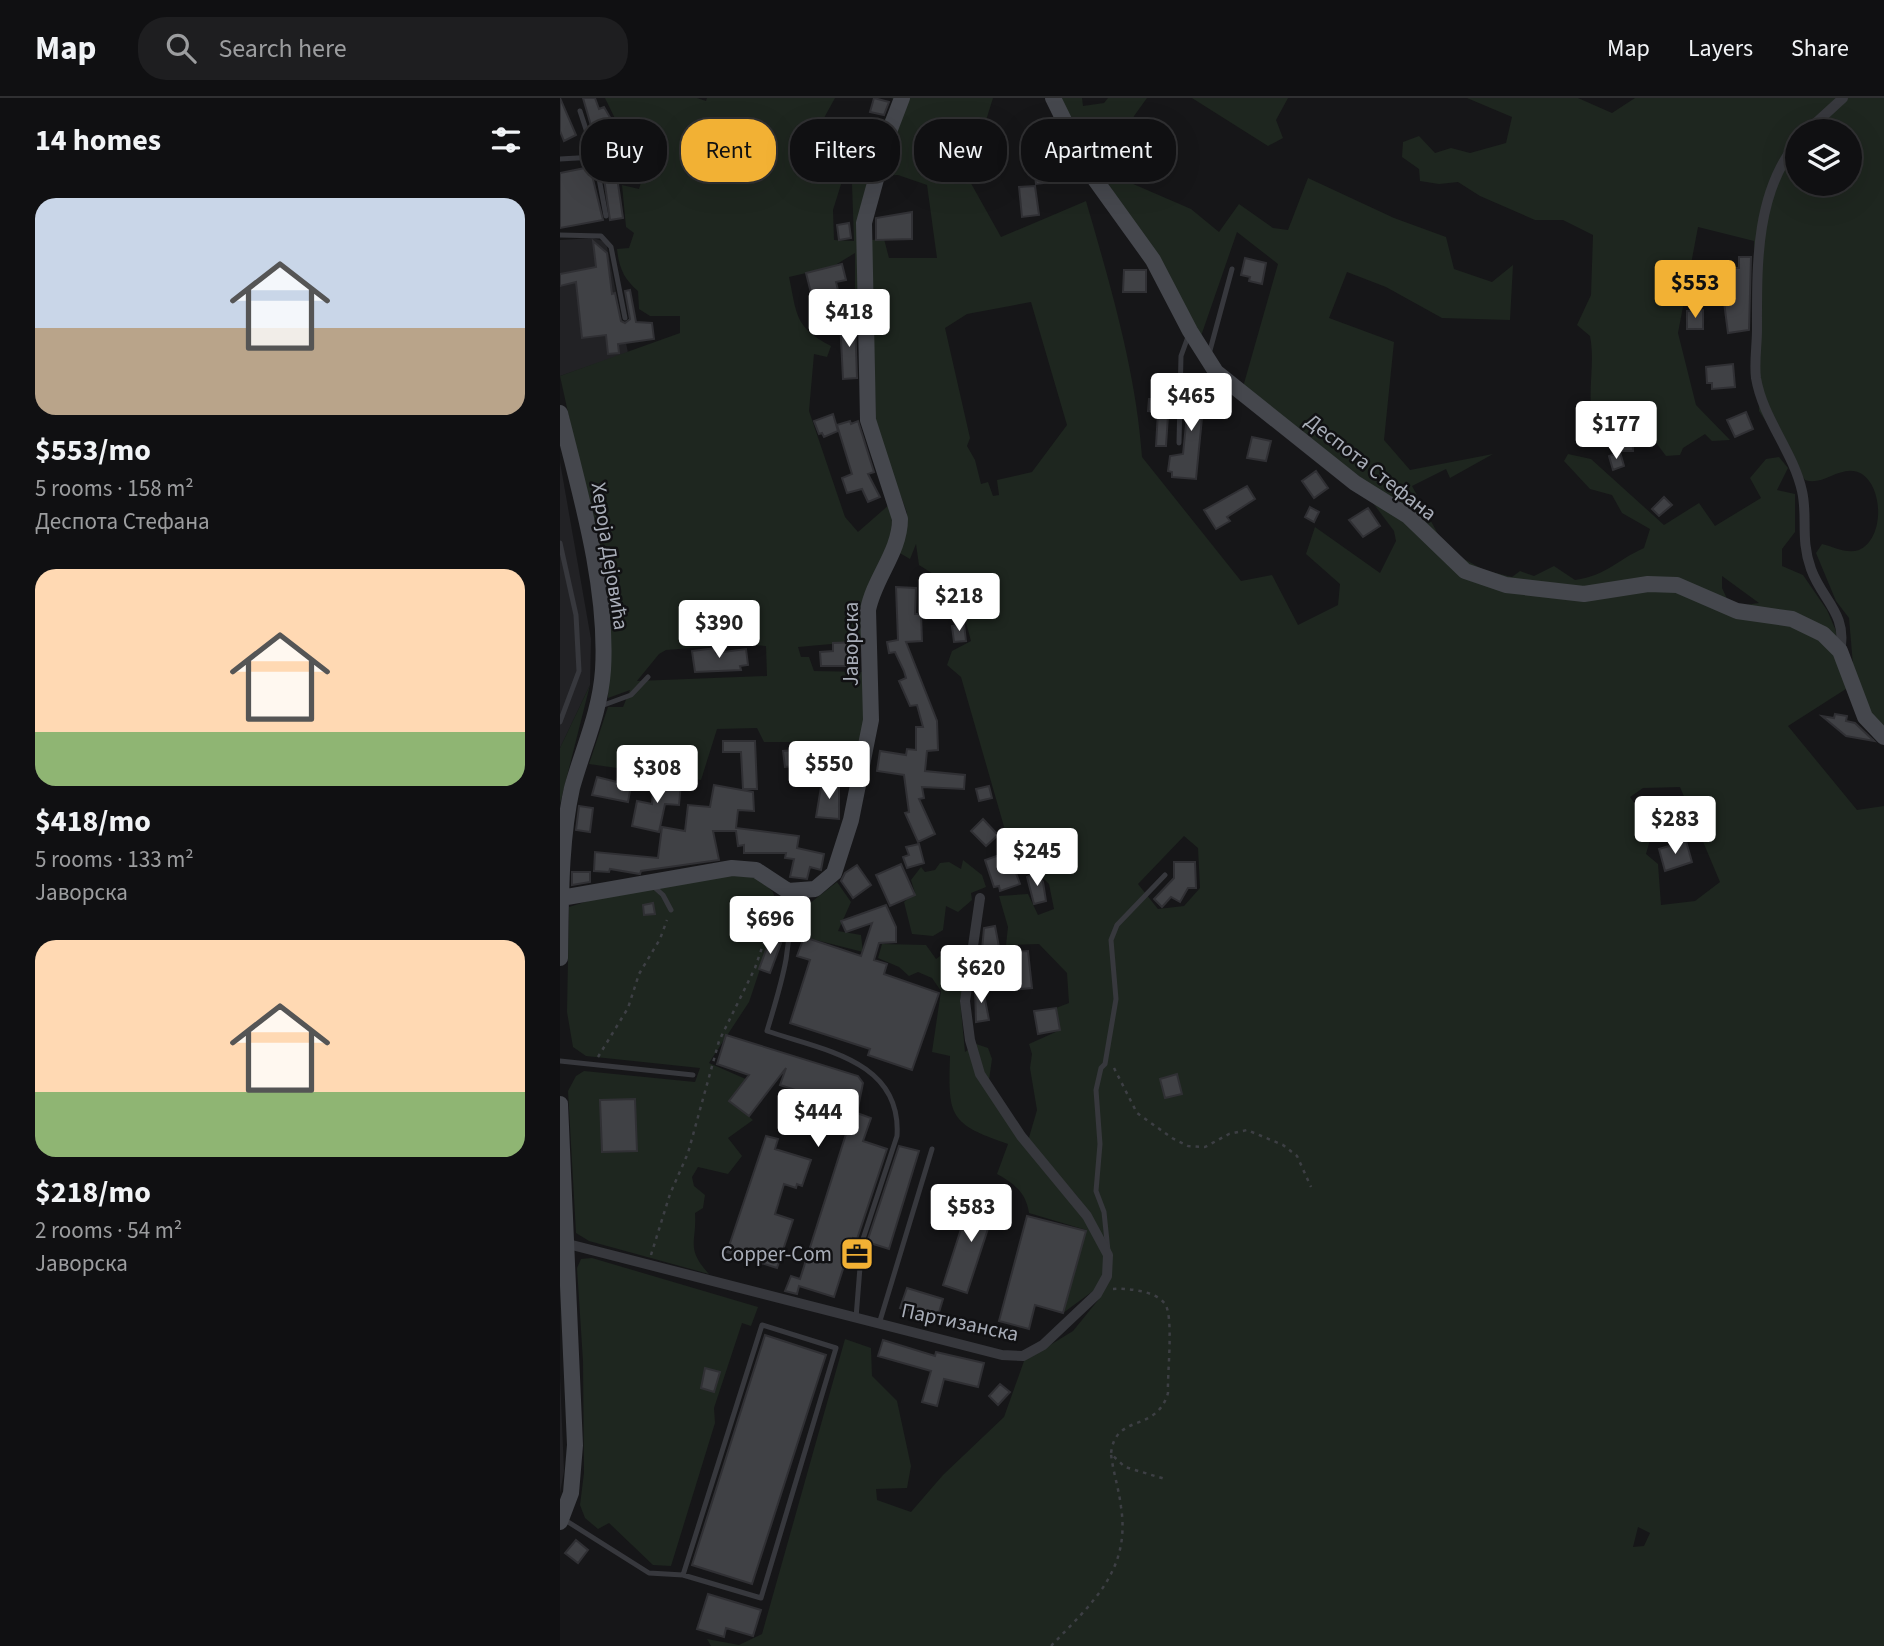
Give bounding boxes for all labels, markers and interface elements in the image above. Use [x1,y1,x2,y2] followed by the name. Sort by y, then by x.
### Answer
[138,17,628,80] search box
[35,25,96,72] text: Map
[162,29,200,67] icon: search
[218,30,347,67] text: Search here
[1607,31,1650,66] text: Map
[1688,31,1753,66] text: Layers
[1791,31,1849,66] text: Share
[35,119,161,162] text: 14 homes
[581,119,667,182] chip: Buy
[681,119,776,182] chip: Rent
[790,119,900,182] chip: Filters
[914,119,1007,182] chip: New
[1021,119,1176,182] chip: Apartment
[1785,119,1862,196] map controls
[1785,119,1862,196] button: layers
[487,121,525,159] icon: filters
[217,243,343,369] icon: home
[1654,260,1736,320] pin: $553
[1671,266,1719,299] text: $553
[808,289,890,349] pin: $418
[825,295,873,328] text: $418
[1150,374,1232,433] pin: $465
[1167,379,1215,412] text: $465
[1575,402,1657,461] pin: $177
[1299,406,1443,528] street label: Деспота Стефана
[1592,407,1640,440] text: $177
[35,429,151,472] text: $553/mo
[35,472,194,505] text: 5 rooms · 158 m²
[584,480,636,632] street label: Хероја Дејовића
[35,505,210,538] text: Деспота Стефана
[918,574,1000,633] pin: $218
[935,579,983,612] text: $218
[678,601,760,660] pin: $390
[836,602,866,686] street label: Јаворска
[695,606,743,639] text: $390
[217,614,343,740] icon: home
[788,742,870,801] pin: $550
[616,746,698,805] pin: $308
[805,747,853,780] text: $550
[633,751,681,784] text: $308
[1634,796,1716,856] pin: $283
[35,800,151,843] text: $418/mo
[1651,802,1699,835] text: $283
[996,828,1078,888] pin: $245
[1013,834,1061,867] text: $245
[35,843,194,876] text: 5 rooms · 133 m²
[35,876,128,909] text: Јаворска
[729,896,811,956] pin: $696
[746,902,794,935] text: $696
[940,946,1022,1005] pin: $620
[957,951,1005,984] text: $620
[217,985,343,1111] icon: home
[777,1090,859,1149] pin: $444
[794,1095,842,1128] text: $444
[35,1171,151,1214] text: $218/mo
[930,1184,1012,1244] pin: $583
[947,1190,995,1223] text: $583
[35,1214,182,1247] text: 2 rooms · 54 m²
[838,1235,876,1273] office icon: Copper-Com
[721,1239,832,1269] place label: Copper-Com
[35,1247,128,1280] text: Јаворска
[899,1295,1021,1349] street label: Партизанска

